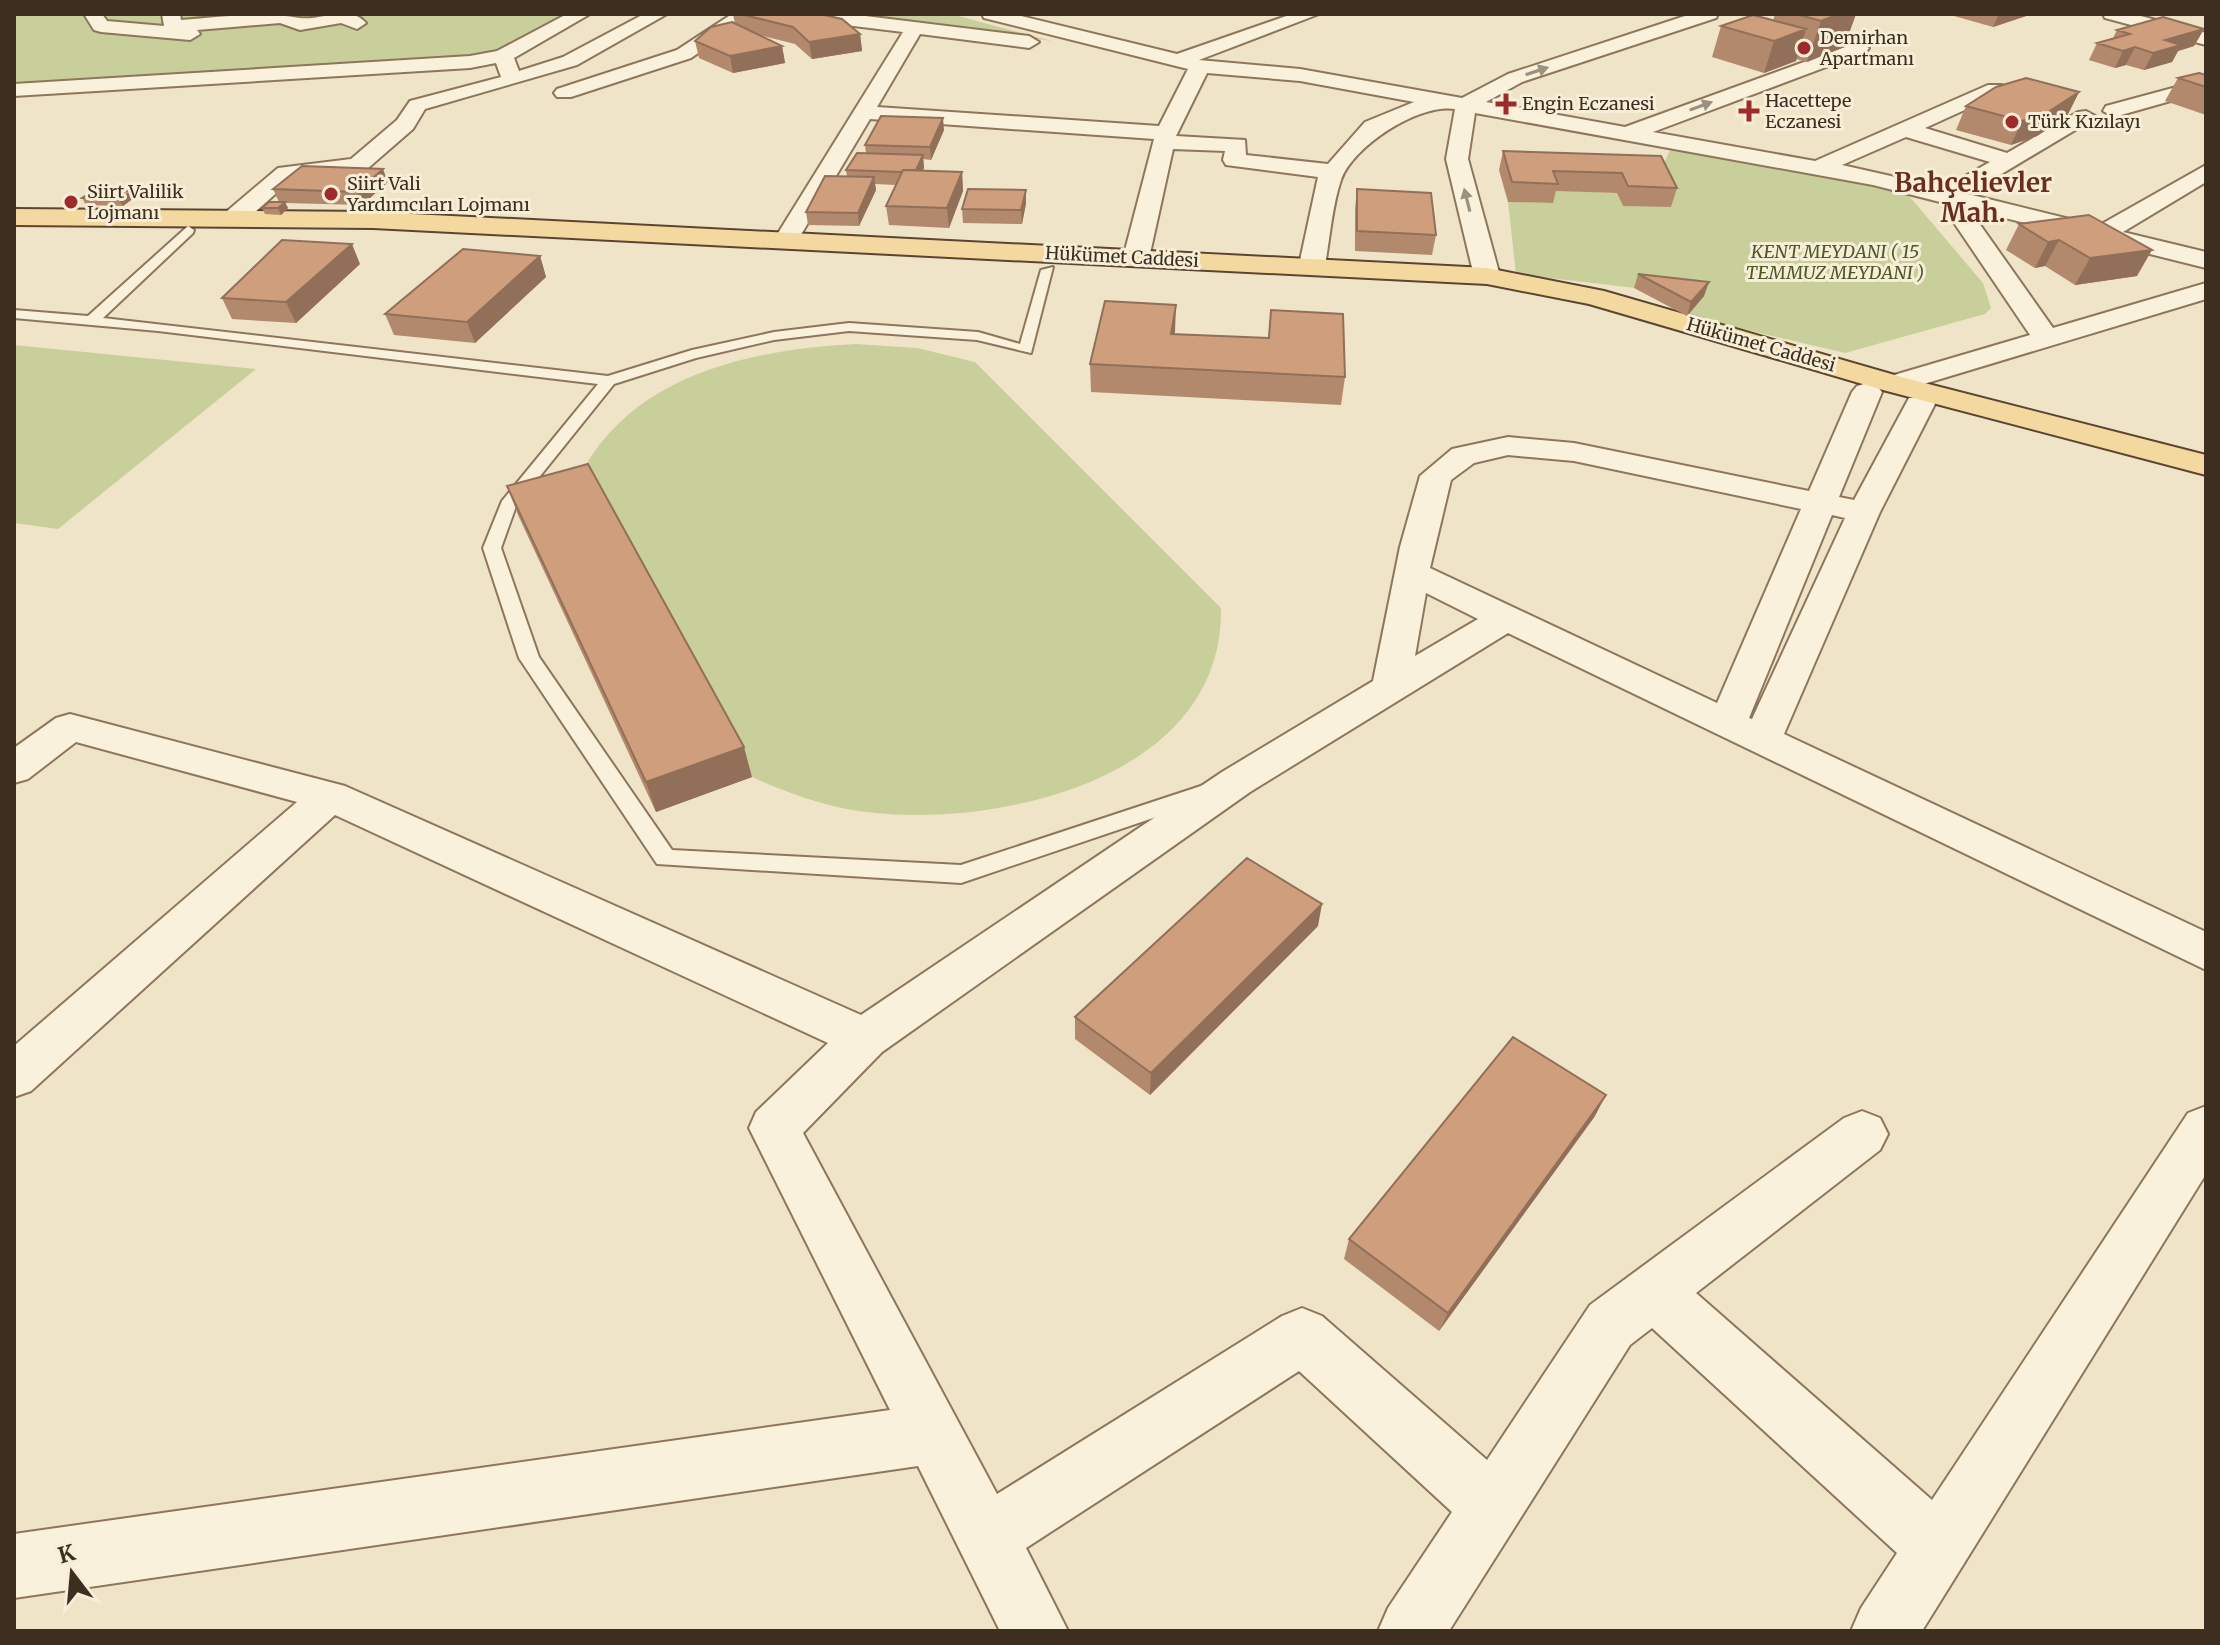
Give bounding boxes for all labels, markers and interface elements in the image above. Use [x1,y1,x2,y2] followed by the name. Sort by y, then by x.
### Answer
[1819,26,1914,70] place label: Demirhan Apartmanı
[1795,39,1813,57] marker: Demirhan Apartmanı
[1525,64,1549,76] one-way arrow
[1765,89,1852,133] place label: Hacettepe Eczanesi
[1522,92,1655,115] place label: Engin Eczanesi
[1497,95,1515,113] marker: Engin Eczanesi
[1689,99,1713,112] one-way arrow
[1740,102,1758,120] marker: Hacettepe Eczanesi
[2028,110,2141,133] place label: Türk Kızılayı
[2003,113,2021,131] marker: Türk Kızılayı
[1894,166,2052,229] district label: Bahçelievler Mah.
[346,172,530,216] place label: Siirt Vali Yardımcıları Lojmanı
[87,180,184,224] place label: Siirt Valilik Lojmanı
[322,185,340,203] marker: Siirt Vali Yardımcıları Lojmanı
[1461,188,1473,213] one-way arrow
[62,193,80,211] marker: Siirt Valilik Lojmanı
[1746,240,1924,284] park label: KENT MEYDANI ( 15 TEMMUZ MEYDANI )
[1045,241,1200,272] street label: Hükümet Caddesi
[1684,312,1838,377] street label: Hükümet Caddesi
[32,1533,112,1613] north arrow
[55,1538,79,1569] text: K

